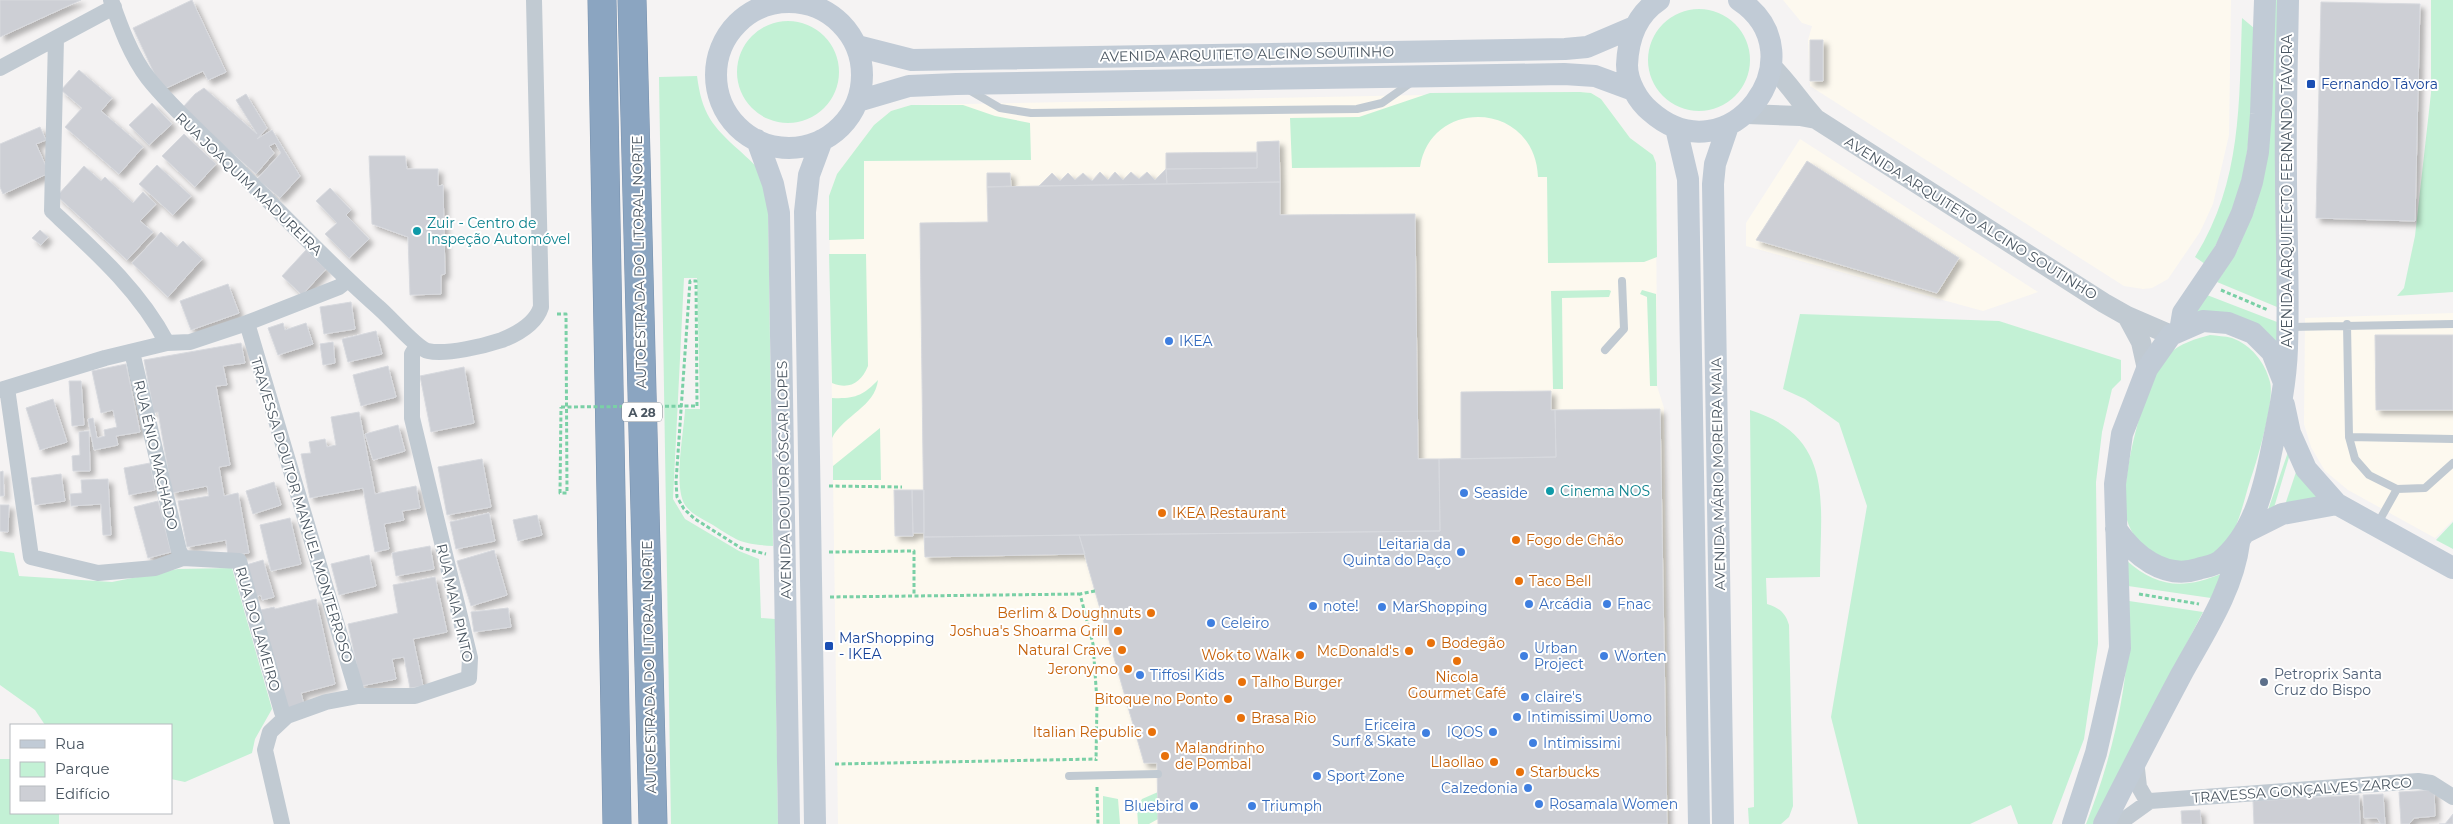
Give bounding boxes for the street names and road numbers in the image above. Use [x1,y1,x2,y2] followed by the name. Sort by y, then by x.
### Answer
[2278,33,2296,348] street label: AVENIDA ARQUITECTO FERNANDO TÁVORA
[1100,42,1394,66] street label: AVENIDA ARQUITETO ALCINO SOUTINHO
[172,109,327,260] street label: RUA JOAQUIM MADUREIRA
[1841,132,2101,304] street label: AVENIDA ARQUITETO ALCINO SOUTINHO
[628,135,650,389] street label: AUTOESTRADA DO LITORAL NORTE
[247,355,357,665] street label: TRAVESSA DOUTOR MANUEL MONTERROSO
[1707,357,1729,590] street label: AVENIDA MÁRIO MOREIRA MAIA
[773,361,795,599] street label: AVENIDA DOUTOR ÓSCAR LOPES
[130,378,182,532] street label: RUA ÉNIO MACHADO
[622,402,662,422] road number: A 28
[638,540,660,794] street label: AUTOESTRADA DO LITORAL NORTE
[433,542,477,664] street label: RUA MAIA PINTO
[232,565,284,694] street label: RUA DO LAMEIRO
[2191,773,2413,807] street label: TRAVESSA GONÇALVES ZARCO

